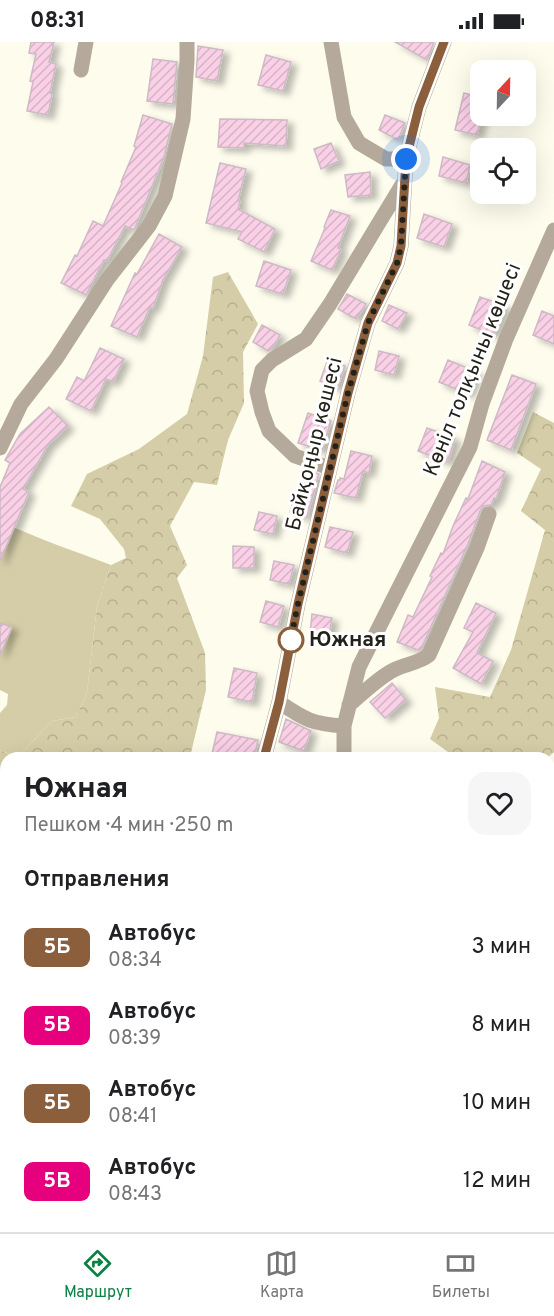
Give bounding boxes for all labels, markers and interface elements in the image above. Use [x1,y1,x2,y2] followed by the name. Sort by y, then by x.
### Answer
[30,8,86,35] text: 08:31
[470,60,536,126] north arrow
[470,60,536,204] map controls
[470,138,536,204] button: locate
[391,144,421,174] your location
[418,260,528,480] street label: Көніл толқыны көшесі
[280,354,350,534] street label: Байқоңыр көшесі
[278,627,304,653] marker: Южная
[309,627,386,654] place label: Южная
[24,772,128,808] text: Южная
[468,772,531,835] button: heart
[24,813,233,839] text: Пешком · 4 мин · 250 m
[24,867,169,894] text: Отправления
[108,921,196,948] text: Автобус
[43,934,71,961] text: 5Б
[472,934,531,961] text: 3 мин
[108,948,162,974] text: 08:34
[108,999,196,1026] text: Автобус
[43,1012,71,1039] text: 5В
[471,1012,531,1039] text: 8 мин
[108,1026,161,1052] text: 08:39
[108,1077,196,1104] text: Автобус
[43,1090,71,1117] text: 5Б
[462,1090,531,1117] text: 10 мин
[108,1104,157,1130] text: 08:41
[108,1155,196,1182] text: Автобус
[43,1168,71,1195] text: 5В
[463,1168,531,1195] text: 12 мин
[108,1182,162,1208] text: 08:43
[64,1247,132,1303] tab: Маршрут
[260,1247,304,1303] tab: Карта
[432,1247,490,1303] tab: Билеты

